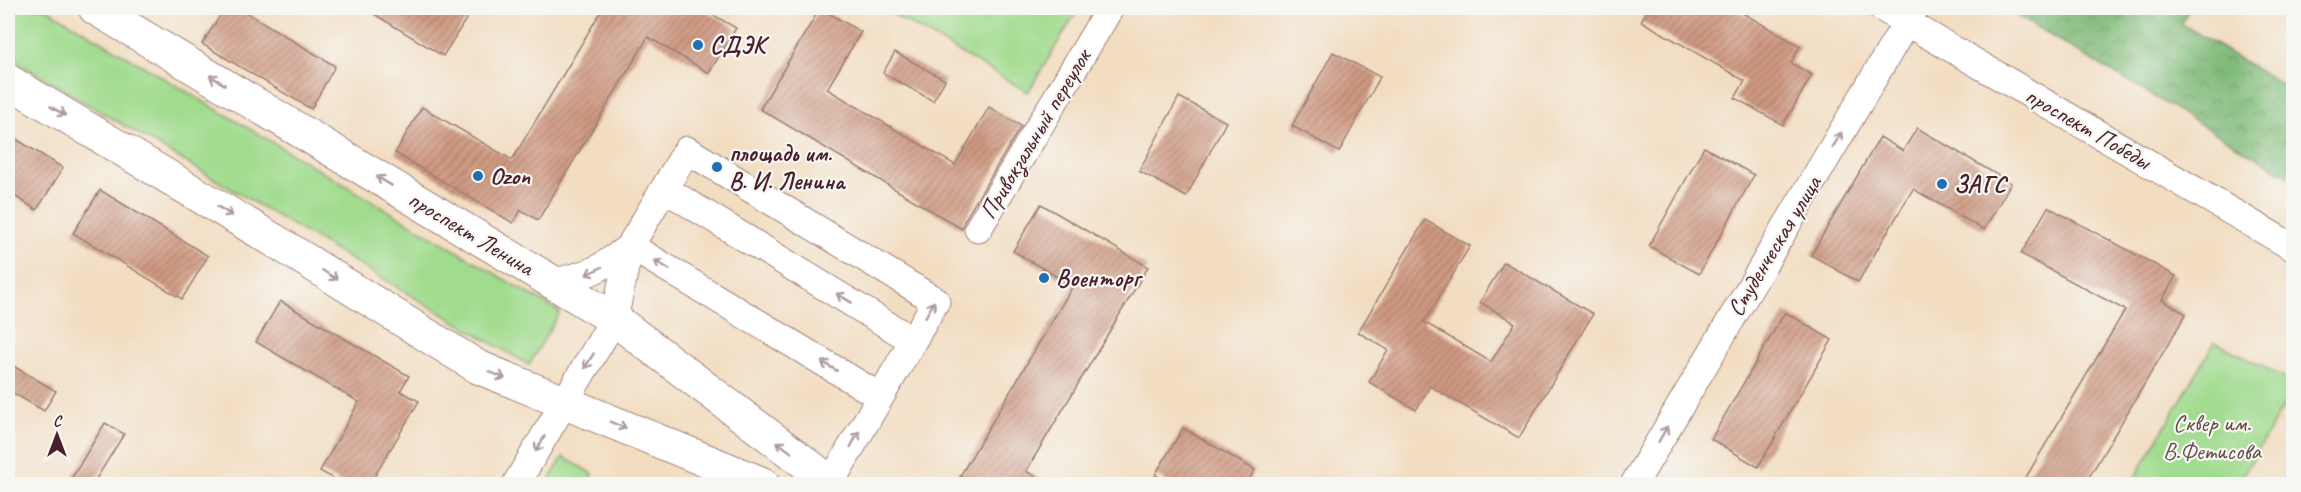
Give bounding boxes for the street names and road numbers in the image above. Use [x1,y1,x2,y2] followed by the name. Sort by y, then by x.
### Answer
[973,42,1099,225] street label: Привокзальный переулок
[2020,80,2158,177] street label: проспект Победы
[1720,169,1828,322] street label: Студенческая улица
[403,184,540,283] street label: проспект Ленина

